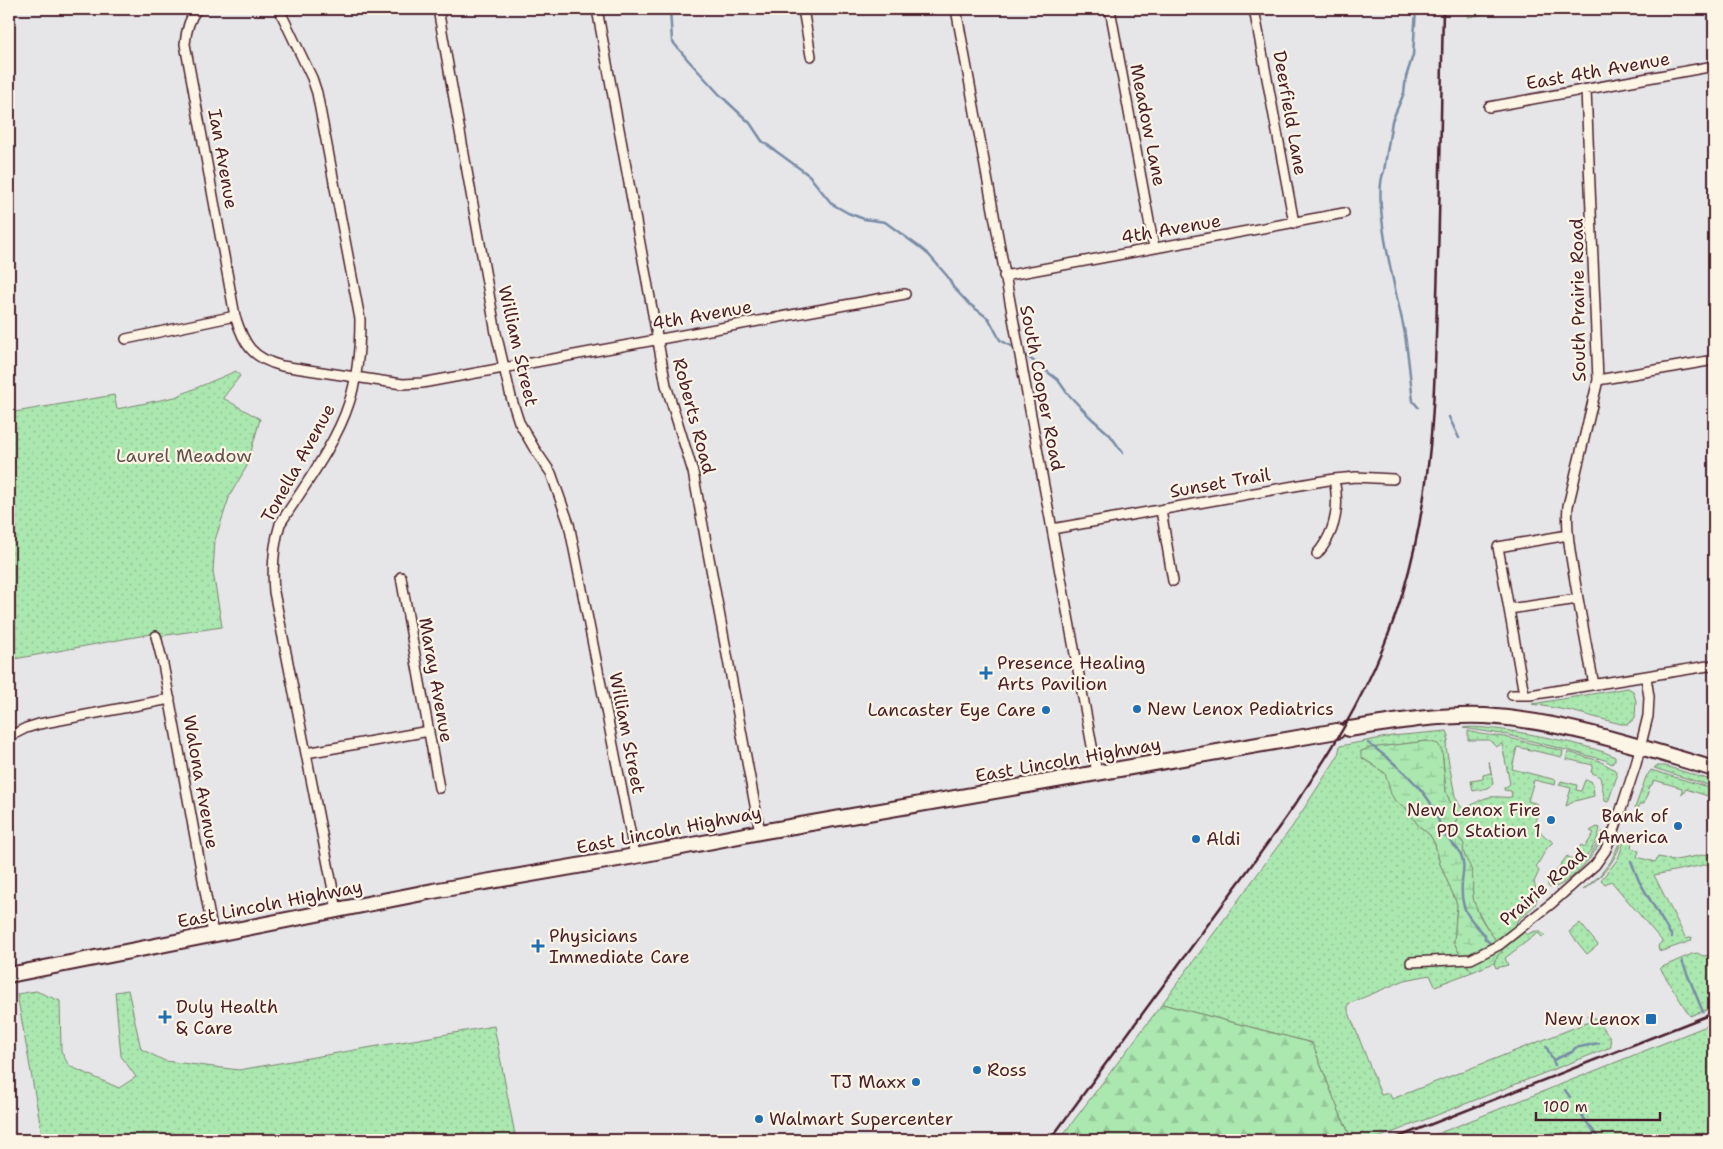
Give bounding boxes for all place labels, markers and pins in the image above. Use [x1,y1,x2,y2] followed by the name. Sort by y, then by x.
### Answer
[997,651,1145,696] place label: Presence Healing Arts Pavilion
[979,666,993,680] marker: Presence Healing Arts Pavilion
[1147,697,1334,721] place label: New Lenox Pediatrics
[867,698,1036,722] place label: Lancaster Eye Care
[1131,703,1143,715] marker: New Lenox Pediatrics
[1040,704,1052,716] marker: Lancaster Eye Care
[1407,798,1541,843] place label: New Lenox Fire PD Station 1
[1597,804,1668,849] place label: Bank of America
[1545,814,1557,826] marker: New Lenox Fire PD Station 1
[1672,820,1684,832] marker: Bank of America
[1206,827,1241,851] place label: Aldi
[1190,833,1202,845] marker: Aldi
[549,924,690,969] place label: Physicians Immediate Care
[531,939,545,953] marker: Physicians Immediate Care
[176,995,278,1040] place label: Duly Health & Care
[1544,1007,1640,1031] place label: New Lenox
[158,1010,172,1024] marker: Duly Health & Care
[1644,1012,1658,1026] marker: New Lenox
[987,1058,1027,1082] place label: Ross
[971,1064,983,1076] marker: Ross
[830,1070,906,1094] place label: TJ Maxx
[910,1076,922,1088] marker: TJ Maxx
[769,1107,953,1131] place label: Walmart Supercenter
[753,1113,765,1125] marker: Walmart Supercenter

